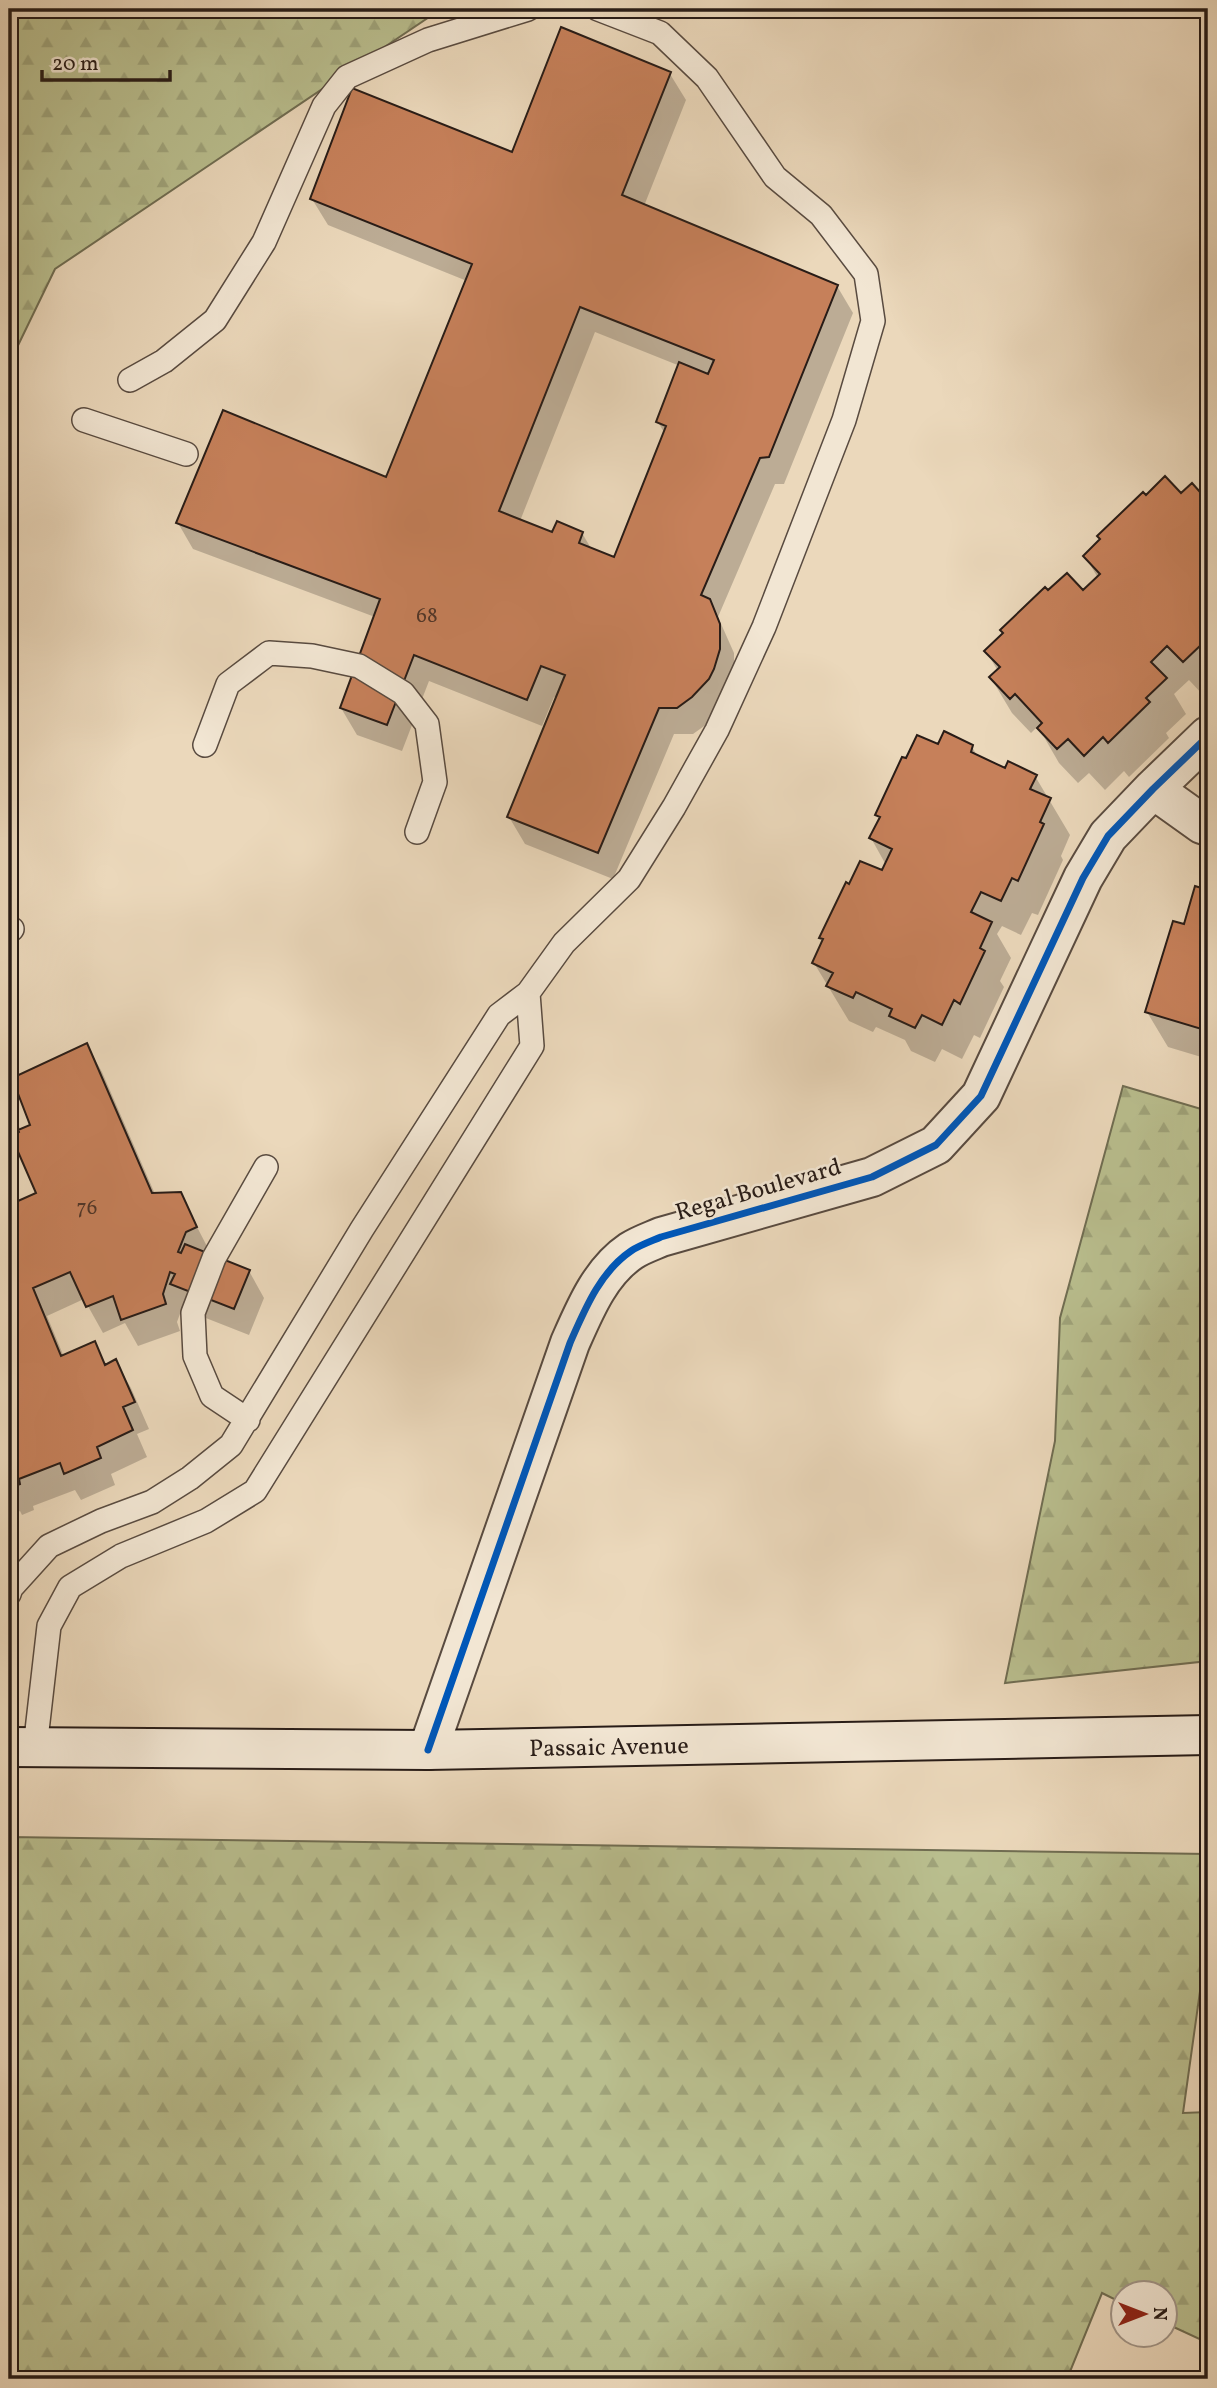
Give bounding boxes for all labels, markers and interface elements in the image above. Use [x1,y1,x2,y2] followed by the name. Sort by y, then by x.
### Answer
[42,38,170,82] scale bar
[52,50,98,79] text: 20 m
[416,602,438,631] house number: 68
[672,1151,846,1231] street label: Regal Boulevard
[77,1194,97,1223] house number: 76
[529,1730,689,1767] street label: Passaic Avenue
[1108,2280,1178,2350] north arrow
[1146,2307,1172,2321] text: N

